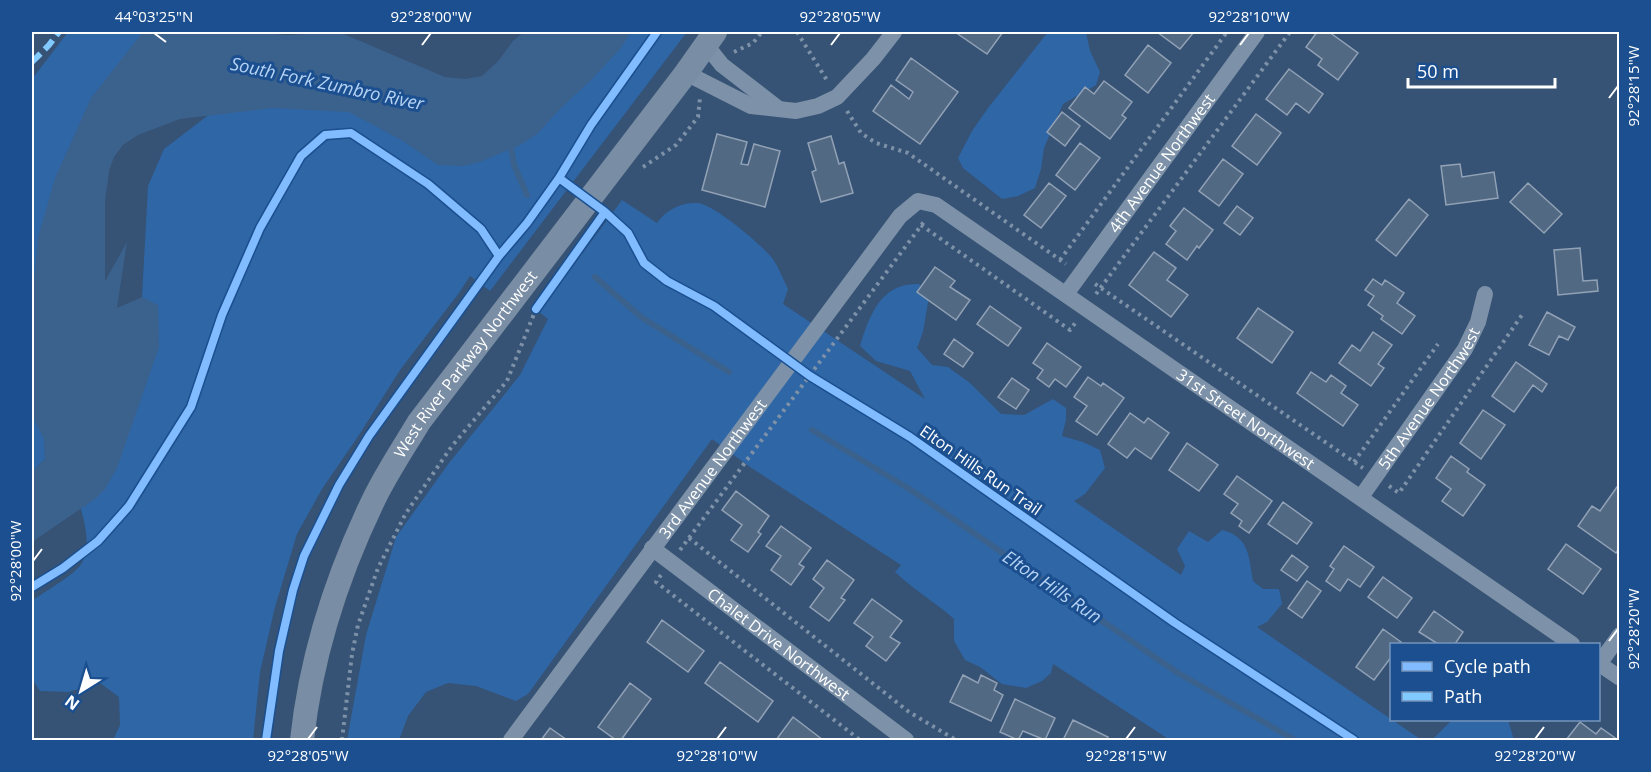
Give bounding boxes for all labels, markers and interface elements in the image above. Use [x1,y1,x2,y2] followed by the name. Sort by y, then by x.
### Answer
[115,6,193,26] text: 44°03'25"N
[391,6,472,26] text: 92°28'00"W
[800,6,881,26] text: 92°28'05"W
[1209,6,1290,26] text: 92°28'10"W
[1623,45,1643,127] text: 92°28'15"W
[228,51,427,115] water label: South Fork Zumbro River
[1408,51,1555,89] scale bar
[1417,59,1459,83] text: 50 m
[1103,89,1220,237] street label: 4th Avenue Northwest
[389,266,542,462] street label: West River Parkway Northwest
[1373,324,1485,474] street label: 5th Avenue Northwest
[1173,364,1319,474] street label: 31st Street Northwest
[654,394,772,543] street label: 3rd Avenue Northwest
[916,420,1046,520] street label: Elton Hills Run Trail
[5,520,25,602] text: 92°28'00"W
[998,544,1107,628] water label: Elton Hills Run
[703,583,855,705] street label: Chalet Drive Northwest
[1623,588,1643,670] text: 92°28'20"W
[1390,643,1600,721] legend
[1444,654,1531,678] text: Cycle path
[51,661,111,721] north arrow
[1444,684,1482,708] text: Path
[60,690,84,716] text: N
[268,745,349,765] text: 92°28'05"W
[677,745,758,765] text: 92°28'10"W
[1086,745,1167,765] text: 92°28'15"W
[1495,745,1576,765] text: 92°28'20"W

